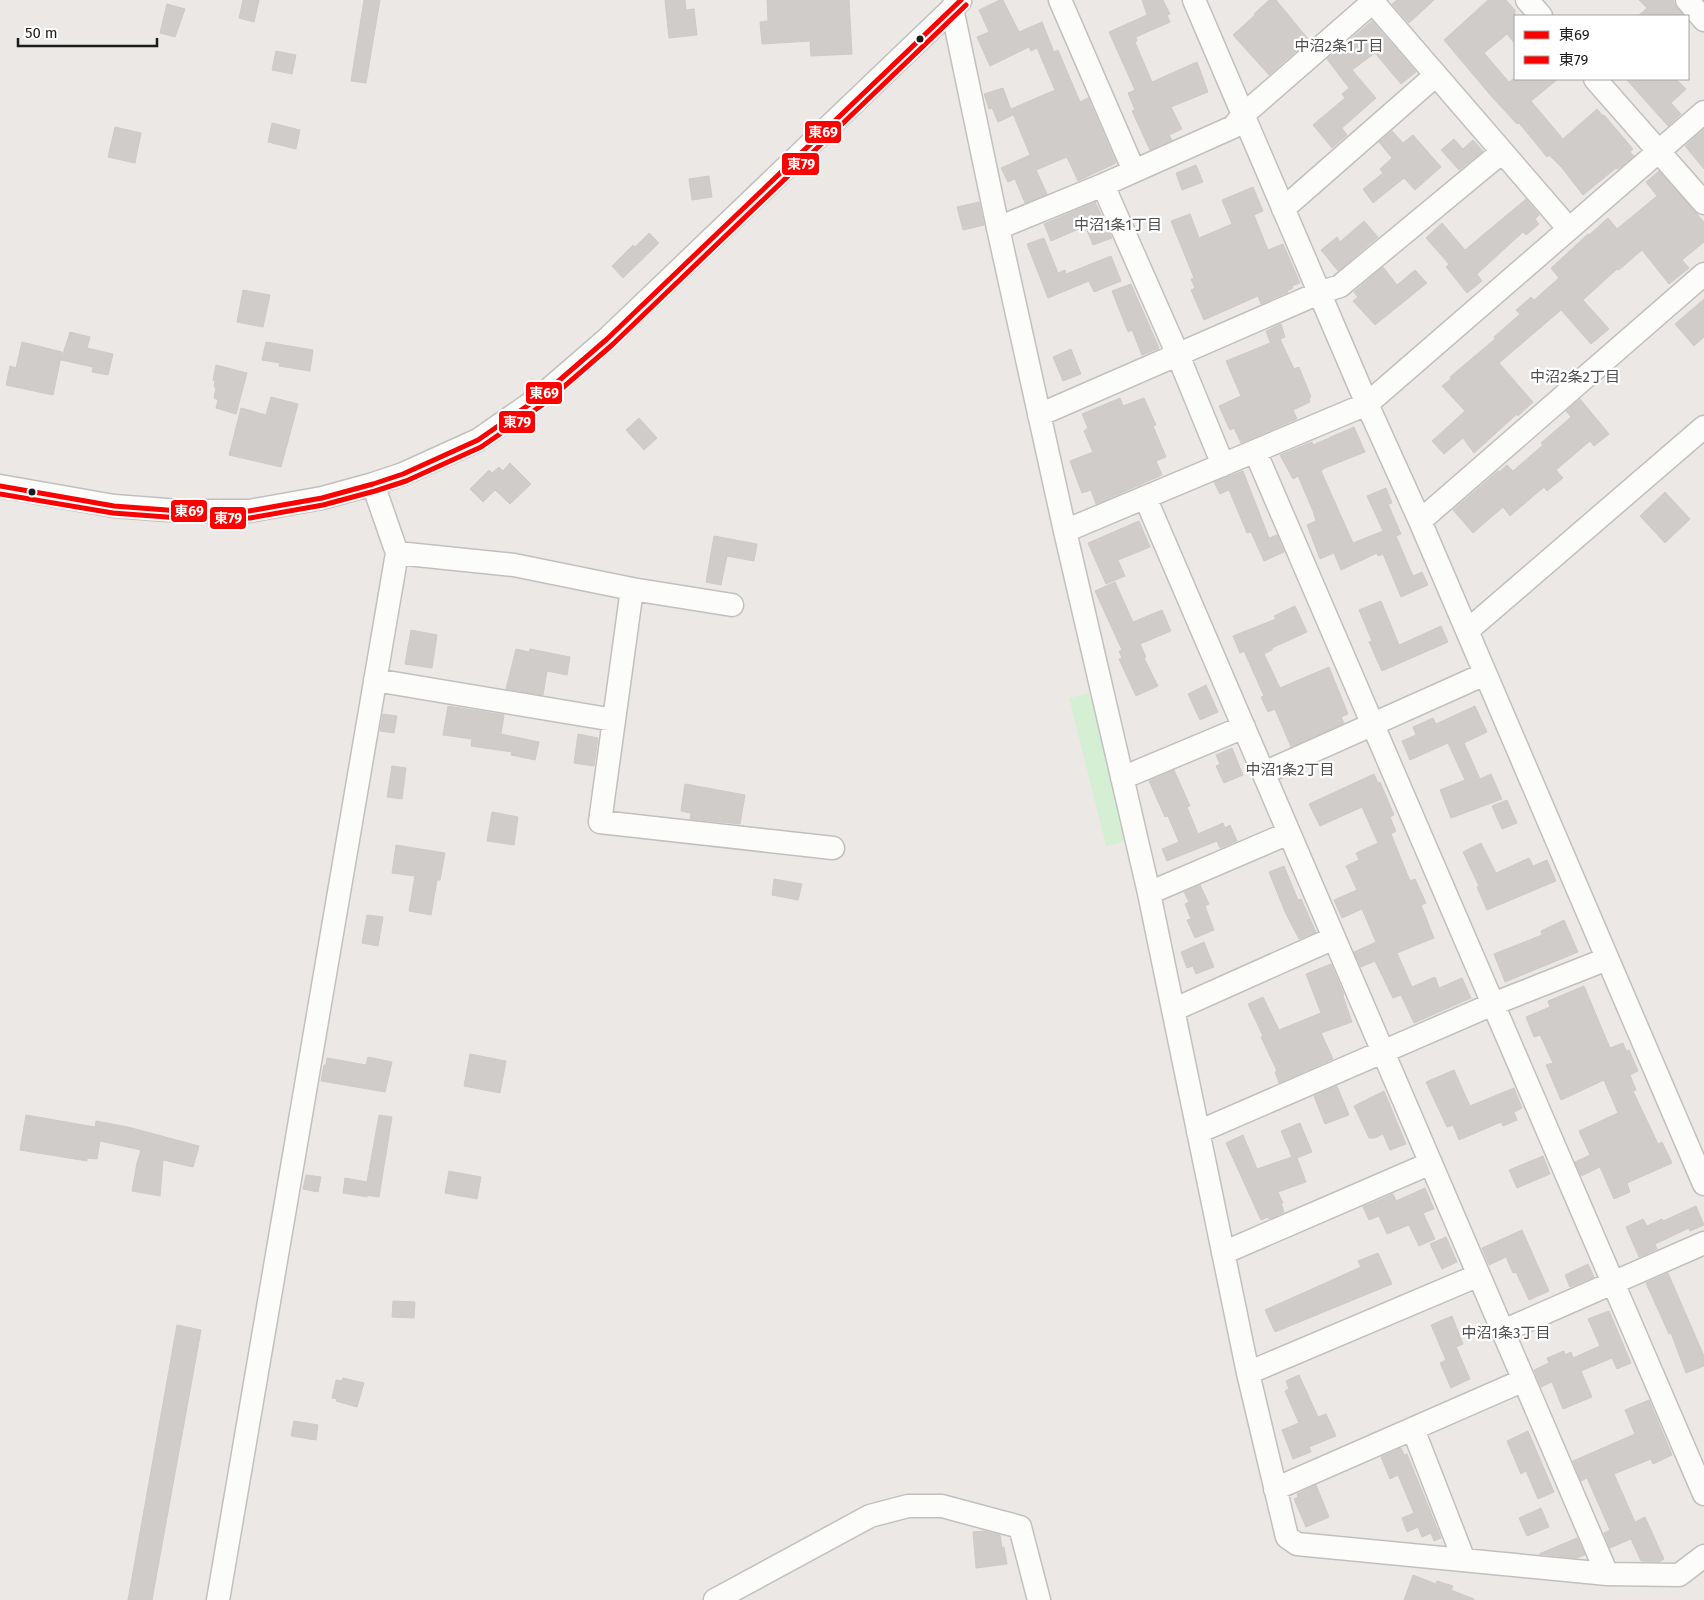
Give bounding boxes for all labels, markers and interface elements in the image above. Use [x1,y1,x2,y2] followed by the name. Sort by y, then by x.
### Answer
[18,15,156,47] scale bar
[1514,15,1689,80] legend
[25,24,58,42] text: 50 m
[1559,26,1590,44] text: 東69
[915,34,925,44] unlabelled marker
[1295,37,1383,55] district label: 中沼2条1丁目
[1559,51,1588,69] text: 東79
[804,120,842,144] line badge: 東69
[808,124,838,141] text: 東69
[781,152,820,176] line badge: 東79
[787,156,815,173] text: 東79
[1074,216,1162,234] district label: 中沼1条1丁目
[1530,368,1620,386] district label: 中沼2条2丁目
[525,381,563,405] line badge: 東69
[529,385,559,402] text: 東69
[498,410,536,434] line badge: 東79
[503,414,531,431] text: 東79
[27,487,37,497] unlabelled marker
[170,499,208,523] line badge: 東69
[174,503,204,520] text: 東69
[209,506,247,530] line badge: 東79
[214,510,242,527] text: 東79
[1246,761,1334,779] district label: 中沼1条2丁目
[1462,1324,1550,1342] district label: 中沼1条3丁目

